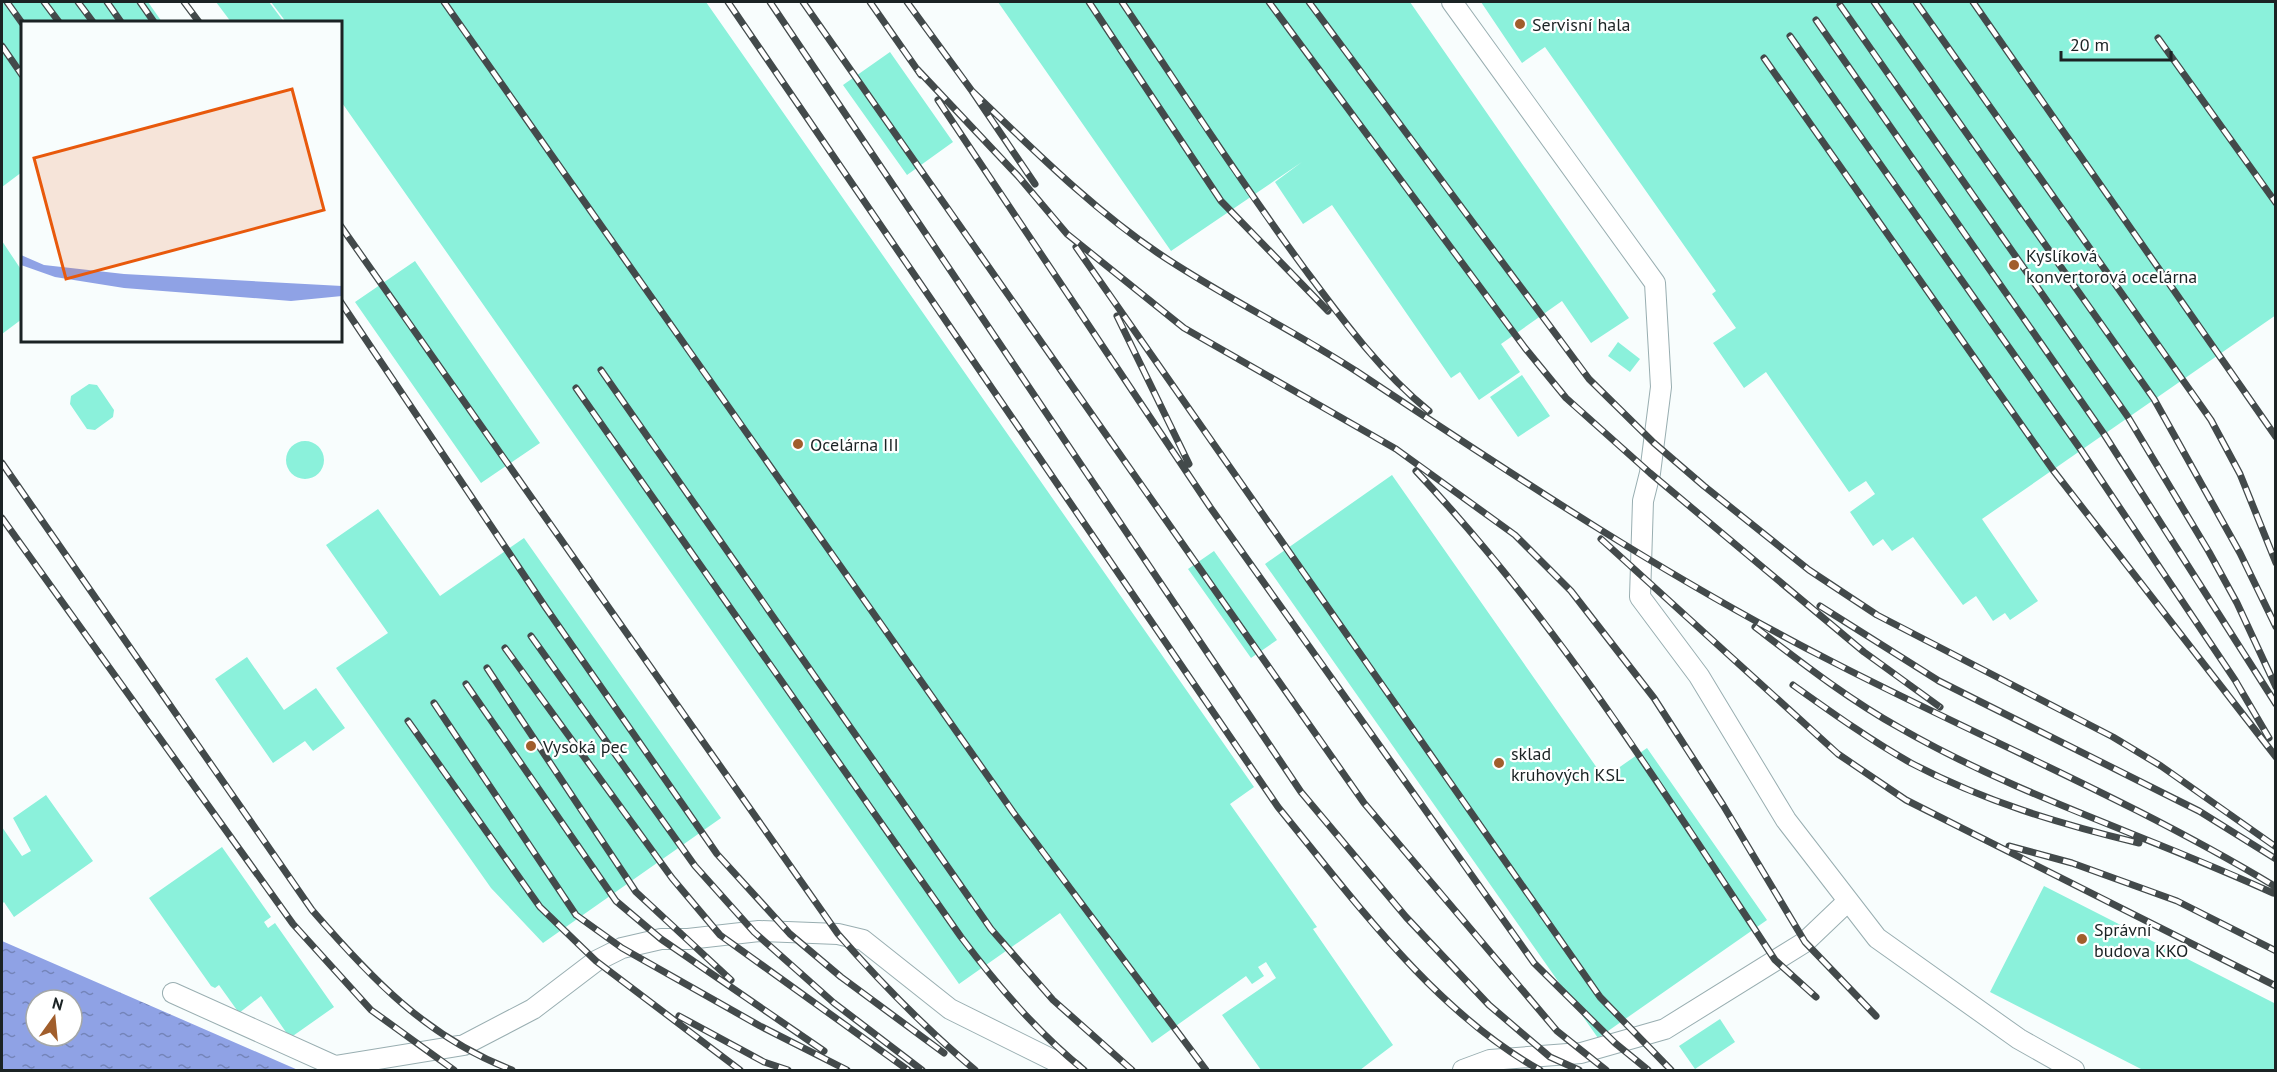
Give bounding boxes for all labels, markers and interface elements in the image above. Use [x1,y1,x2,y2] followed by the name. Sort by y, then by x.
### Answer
[1532,13,1630,36] place label: Servisní hala
[1513,17,1527,31] marker: Servisní hala
[21,21,342,342] inset map
[2061,24,2170,62] scale bar
[2070,33,2109,56] text: 20 m
[2026,244,2197,288] place label: Kyslíková konvertorová ocelárna
[2007,258,2021,272] marker: Kyslíková konvertorová ocelárna
[810,433,899,456] place label: Ocelárna III
[791,437,805,451] marker: Ocelárna III
[542,735,628,758] place label: Vysoká pec
[524,739,538,753] marker: Vysoká pec
[1511,742,1624,786] place label: sklad kruhových KSL
[1492,756,1506,770] marker: sklad kruhových KSL
[2094,918,2188,962] place label: Správní budova KKO
[2075,932,2089,946] marker: Správní budova KKO
[24,988,84,1048] north arrow
[50,992,66,1015] text: N

